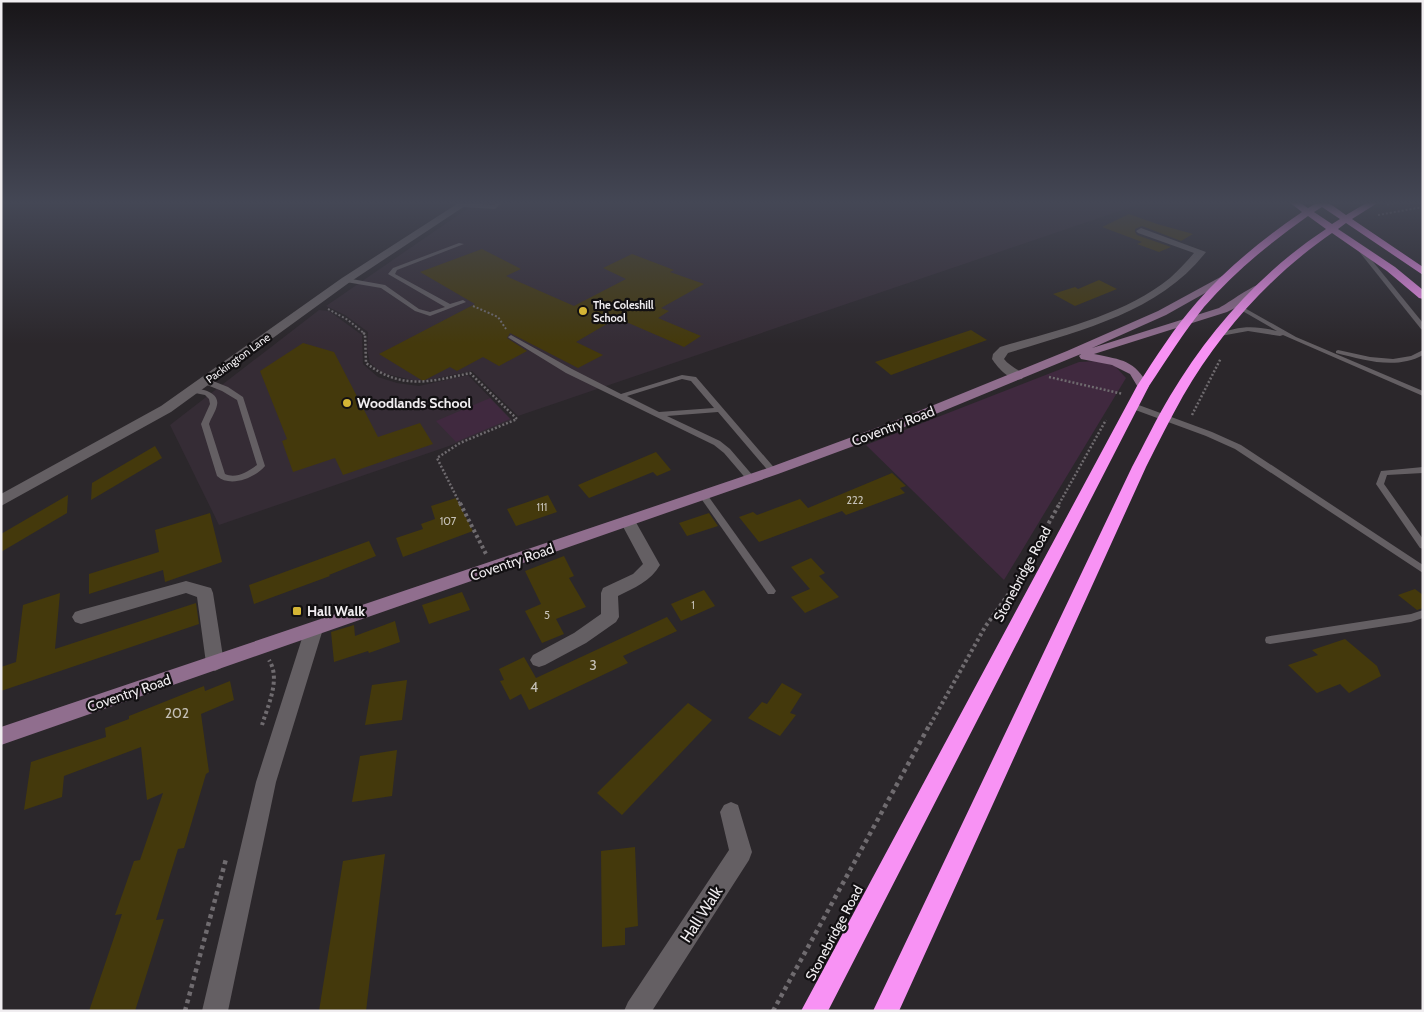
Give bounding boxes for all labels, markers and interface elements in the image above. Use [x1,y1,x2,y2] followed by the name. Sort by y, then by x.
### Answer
[593,298,654,325] place label: The Coleshill School
[577,305,589,317] marker: The Coleshill School
[203,330,273,386] street label: Packington Lane
[357,394,472,412] place label: Woodlands School
[341,397,353,409] marker: Woodlands School
[849,402,937,450] street label: Coventry Road
[846,493,864,507] house number: 222
[537,500,547,514] house number: 111
[440,514,457,528] house number: 107
[989,523,1055,625] street label: Stonebridge Road
[468,539,556,585] street label: Coventry Road
[691,598,695,612] house number: 1
[307,602,365,620] place label: Hall Walk
[291,605,303,617] marker: Hall Walk
[544,608,550,622] house number: 5
[589,656,597,674] house number: 3
[85,670,173,716] street label: Coventry Road
[530,678,538,696] house number: 4
[165,704,189,722] house number: 202
[676,882,727,946] street label: Hall Walk
[801,882,867,984] street label: Stonebridge Road

